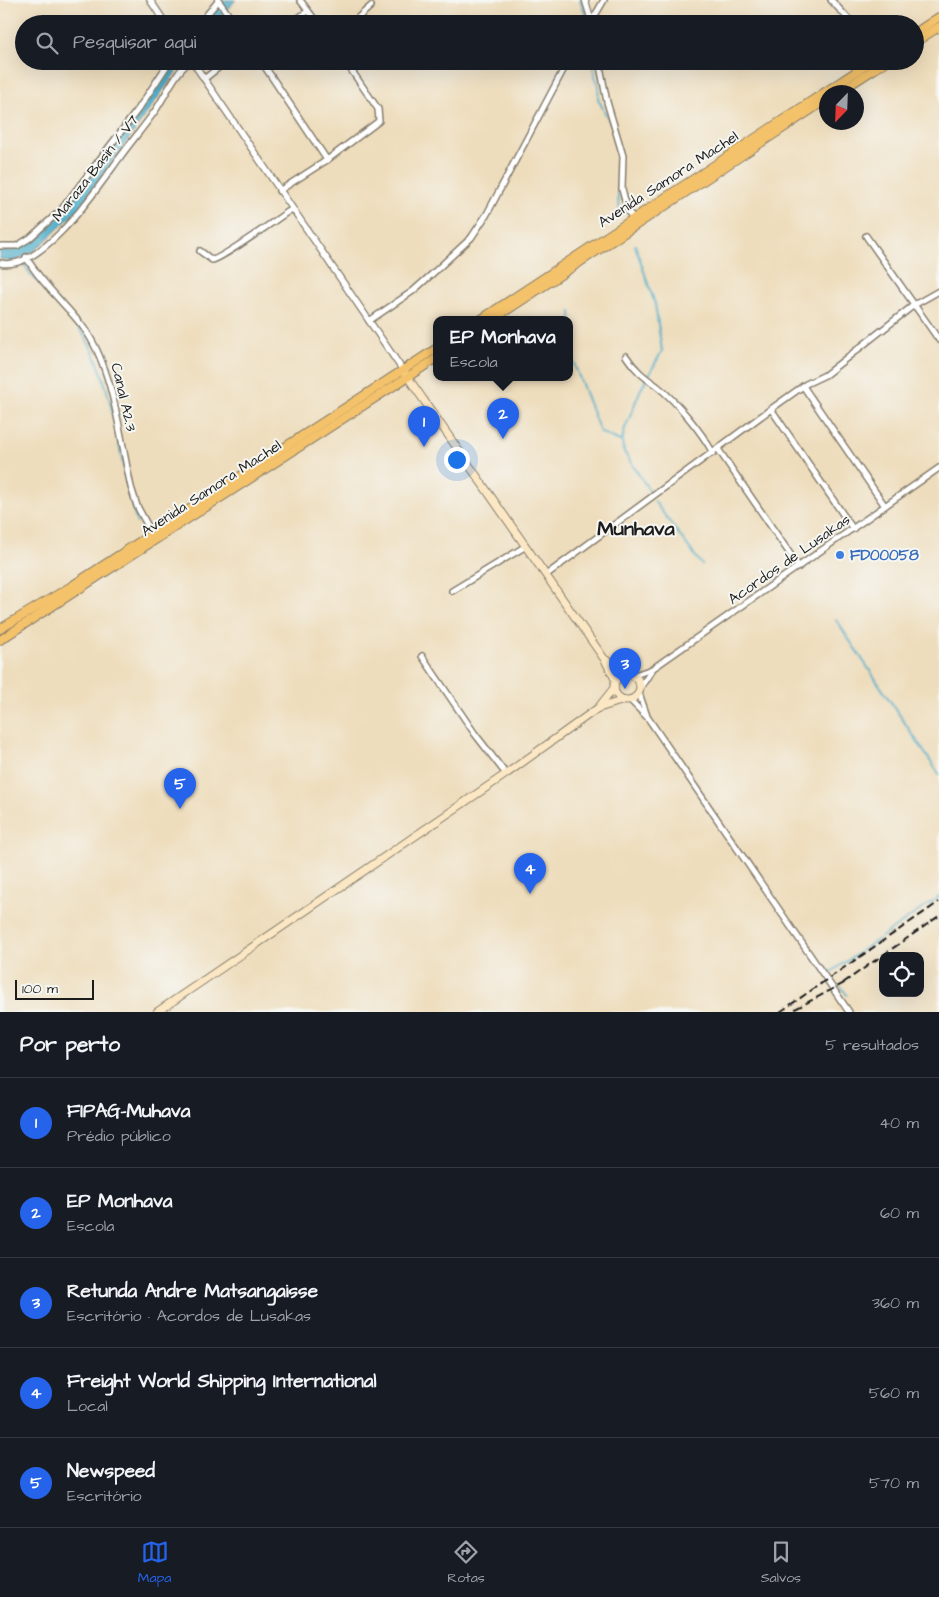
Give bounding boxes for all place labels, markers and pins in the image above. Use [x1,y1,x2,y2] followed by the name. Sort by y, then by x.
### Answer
[487,398,519,439] pin: 2
[408,406,440,447] pin: 1
[850,545,919,566] place label: FD00058
[834,549,846,561] marker: FD00058
[609,648,641,689] pin: 3
[164,768,196,809] pin: 5
[514,853,546,894] pin: 4

